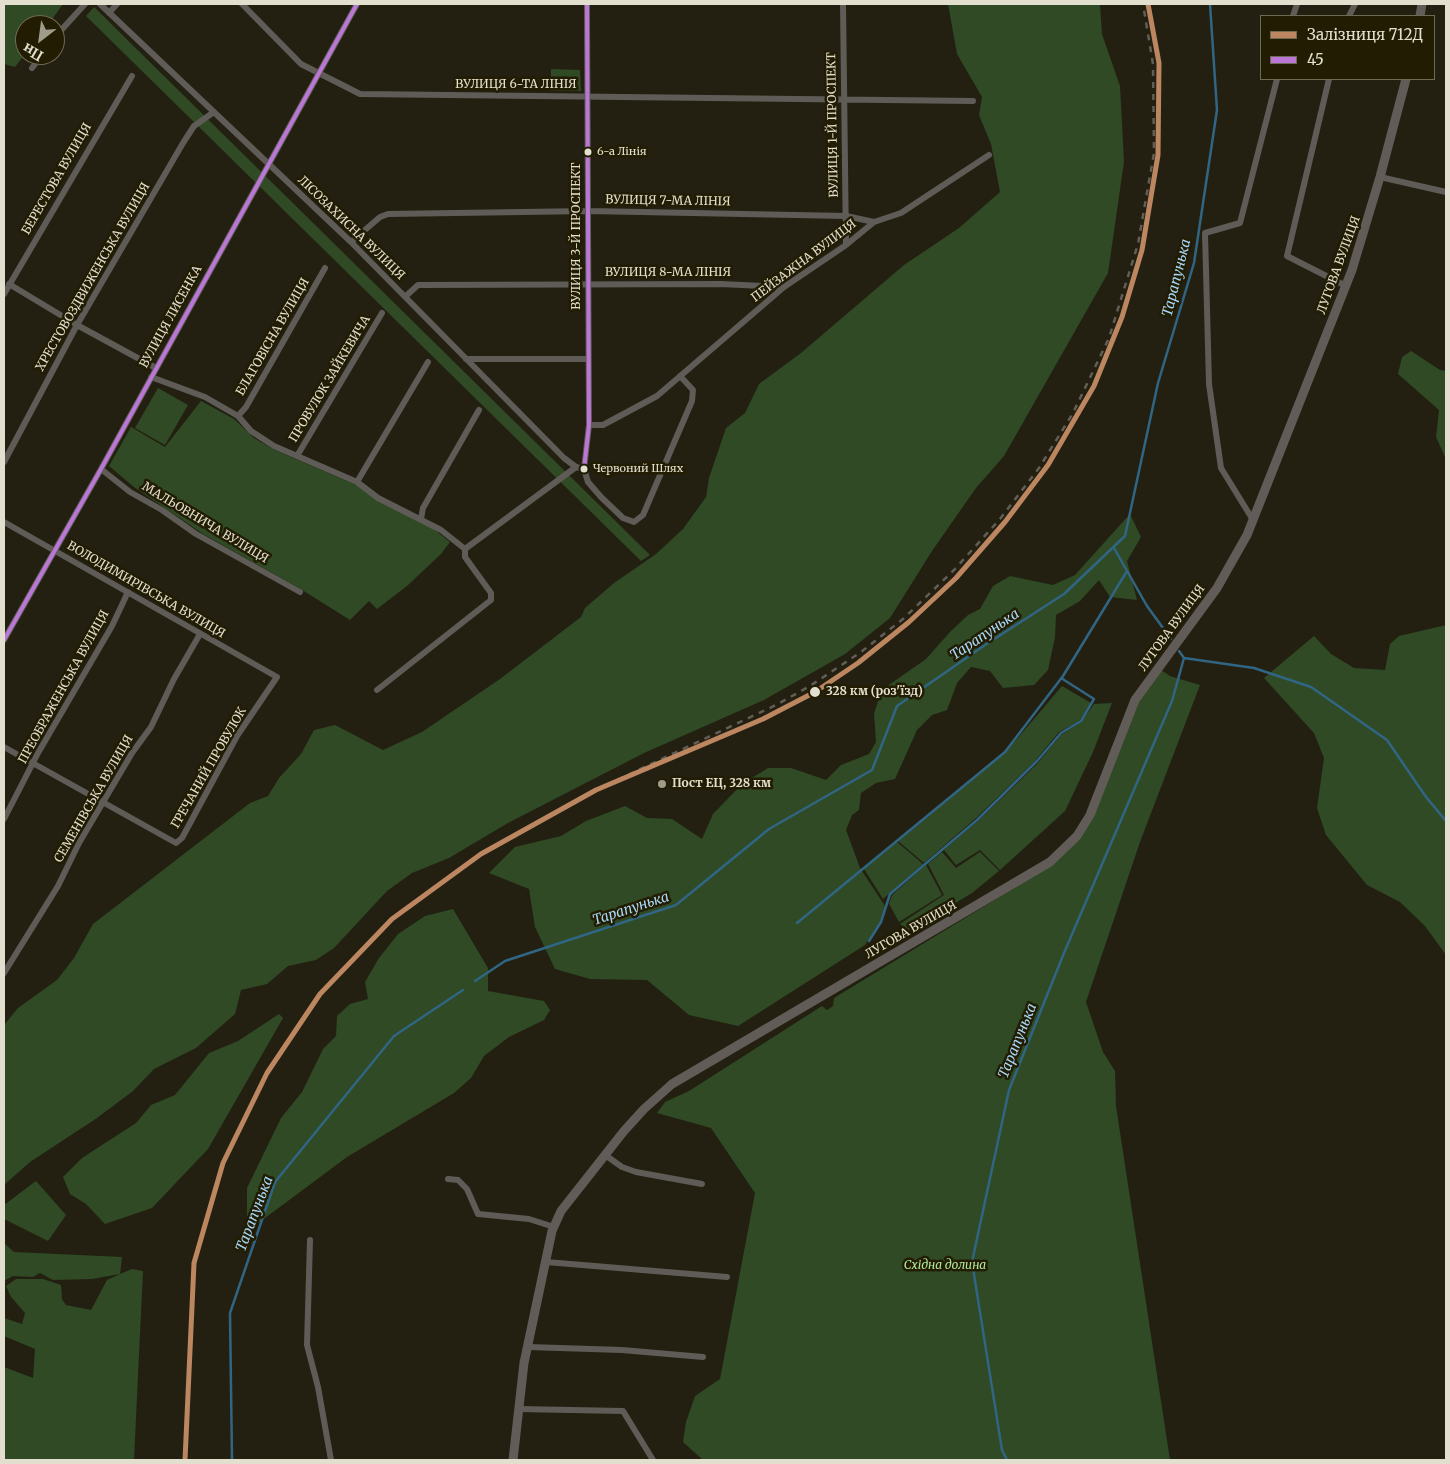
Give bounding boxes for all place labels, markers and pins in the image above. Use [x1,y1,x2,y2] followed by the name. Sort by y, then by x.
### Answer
[597,145,647,159] place label: 6-а Лінія
[583,147,593,157] marker: 6-а Лінія
[593,462,683,476] place label: Червоний Шлях
[579,464,589,474] marker: Червоний Шлях
[808,685,822,699] marker: 328 км (роз'їзд)
[826,685,923,699] place label: 328 км (роз'їзд)
[672,777,771,791] place label: Пост ЕЦ, 328 км
[656,778,668,790] marker: Пост ЕЦ, 328 км

